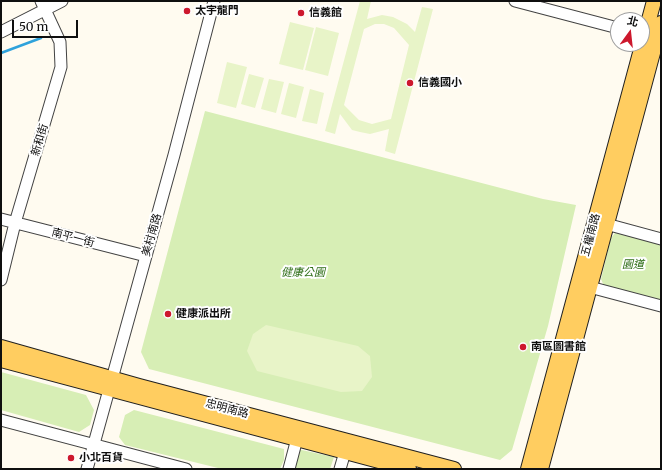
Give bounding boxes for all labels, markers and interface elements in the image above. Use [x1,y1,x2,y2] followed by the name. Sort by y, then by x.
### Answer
[195,4,239,18] place label: 太宇龍門
[182,6,192,16] marker: 太宇龍門
[309,6,342,20] place label: 信義館
[296,8,306,18] marker: 信義館
[14,12,80,38] scale bar
[610,12,650,52] north arrow
[626,13,640,30] text: 北
[19,19,48,34] text: 50 m
[418,76,462,90] place label: 信義國小
[405,78,415,88] marker: 信義國小
[29,122,51,158] street label: 新和街
[140,212,164,258] street label: 美村南路
[579,212,603,258] street label: 五權南路
[50,226,96,250] street label: 南平一街
[622,258,644,272] park label: 園道
[281,266,325,280] park label: 健康公園
[176,307,231,321] place label: 健康派出所
[163,309,173,319] marker: 健康派出所
[531,340,586,354] place label: 南區圖書館
[518,342,528,352] marker: 南區圖書館
[204,397,250,421] street label: 忠明南路
[79,451,123,465] place label: 小北百貨
[66,453,76,463] marker: 小北百貨

